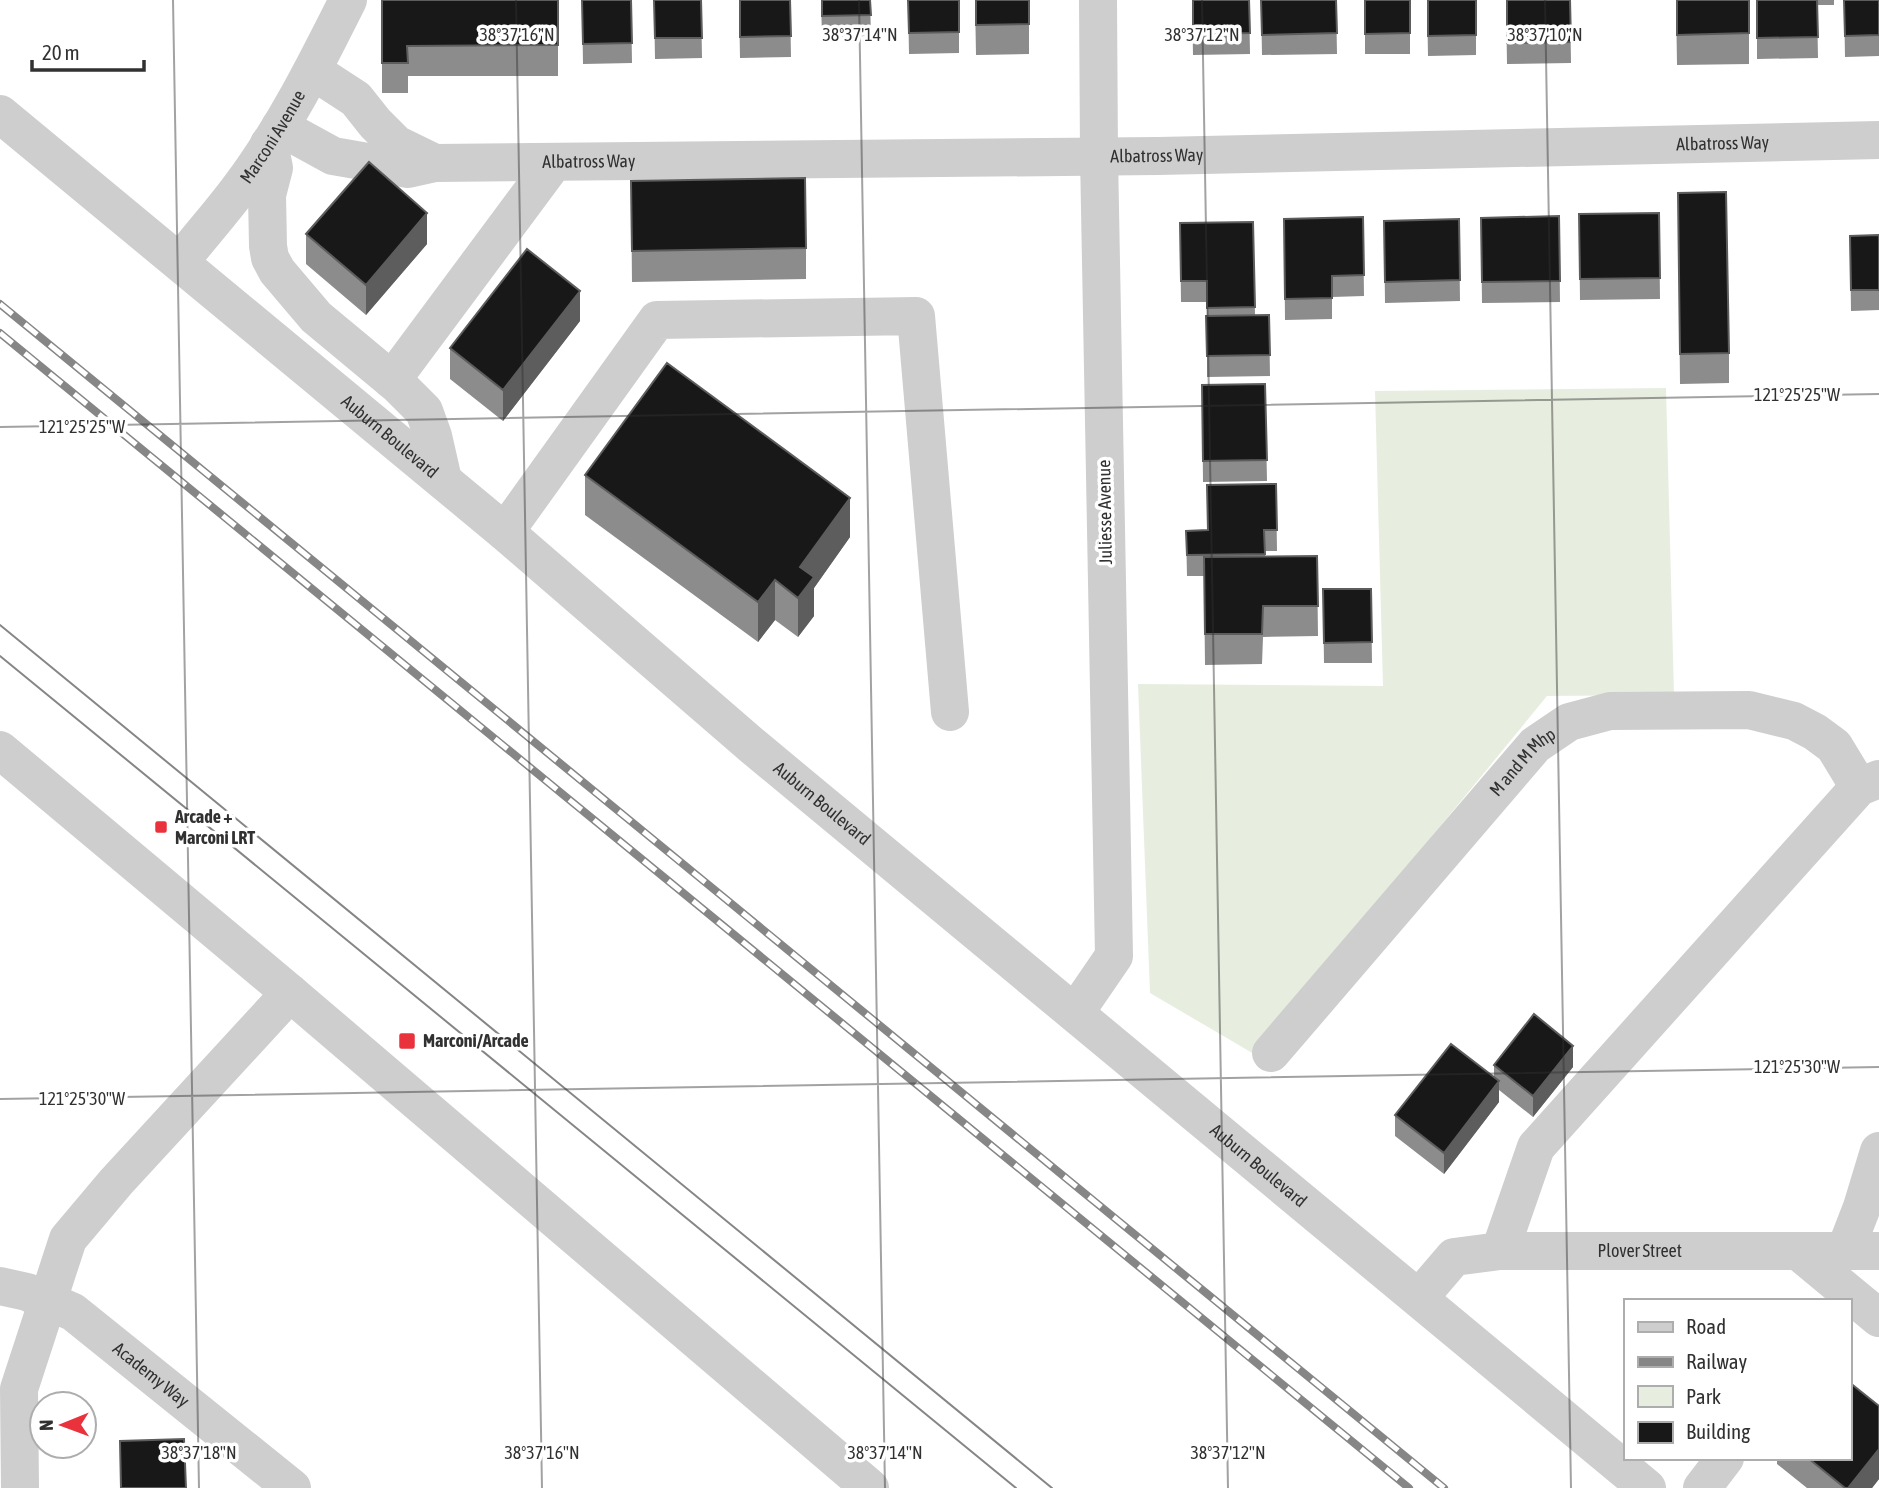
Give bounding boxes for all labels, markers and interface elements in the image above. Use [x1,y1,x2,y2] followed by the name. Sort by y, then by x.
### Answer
[479,24,555,45] text: 38°37'16"N
[822,24,898,45] text: 38°37'14"N
[1164,24,1240,45] text: 38°37'12"N
[1507,24,1583,45] text: 38°37'10"N
[32,28,144,72] scale bar
[42,40,80,64] text: 20 m
[235,86,309,187] street label: Marconi Avenue
[1676,131,1769,154] street label: Albatross Way
[1110,144,1203,166] street label: Albatross Way
[542,150,635,172] street label: Albatross Way
[1754,384,1840,405] text: 121°25'25"W
[338,390,443,482] street label: Auburn Boulevard
[39,416,125,437] text: 121°25'25"W
[1093,459,1116,565] street label: Juliesse Avenue
[1485,723,1559,800] street label: M and M Mhp
[770,757,875,849] street label: Auburn Boulevard
[174,806,255,848] place label: Arcade + Marconi LRT
[153,819,169,835] marker: Arcade + Marconi LRT
[423,1030,529,1051] place label: Marconi/Arcade
[397,1031,417,1051] marker: Marconi/Arcade
[1754,1056,1840,1077] text: 121°25'30"W
[39,1088,125,1109] text: 121°25'30"W
[1206,1119,1311,1211] street label: Auburn Boulevard
[1597,1240,1682,1261] street label: Plover Street
[1624,1299,1851,1460] legend
[1686,1314,1726,1338] text: Road
[109,1337,194,1411] street label: Academy Way
[1686,1349,1748,1373] text: Railway
[1686,1384,1721,1408] text: Park
[28,1390,98,1460] north arrow
[35,1419,57,1431] text: N
[1686,1419,1750,1443] text: Building
[161,1442,237,1463] text: 38°37'18"N
[504,1442,580,1463] text: 38°37'16"N
[847,1442,923,1463] text: 38°37'14"N
[1190,1442,1266,1463] text: 38°37'12"N

